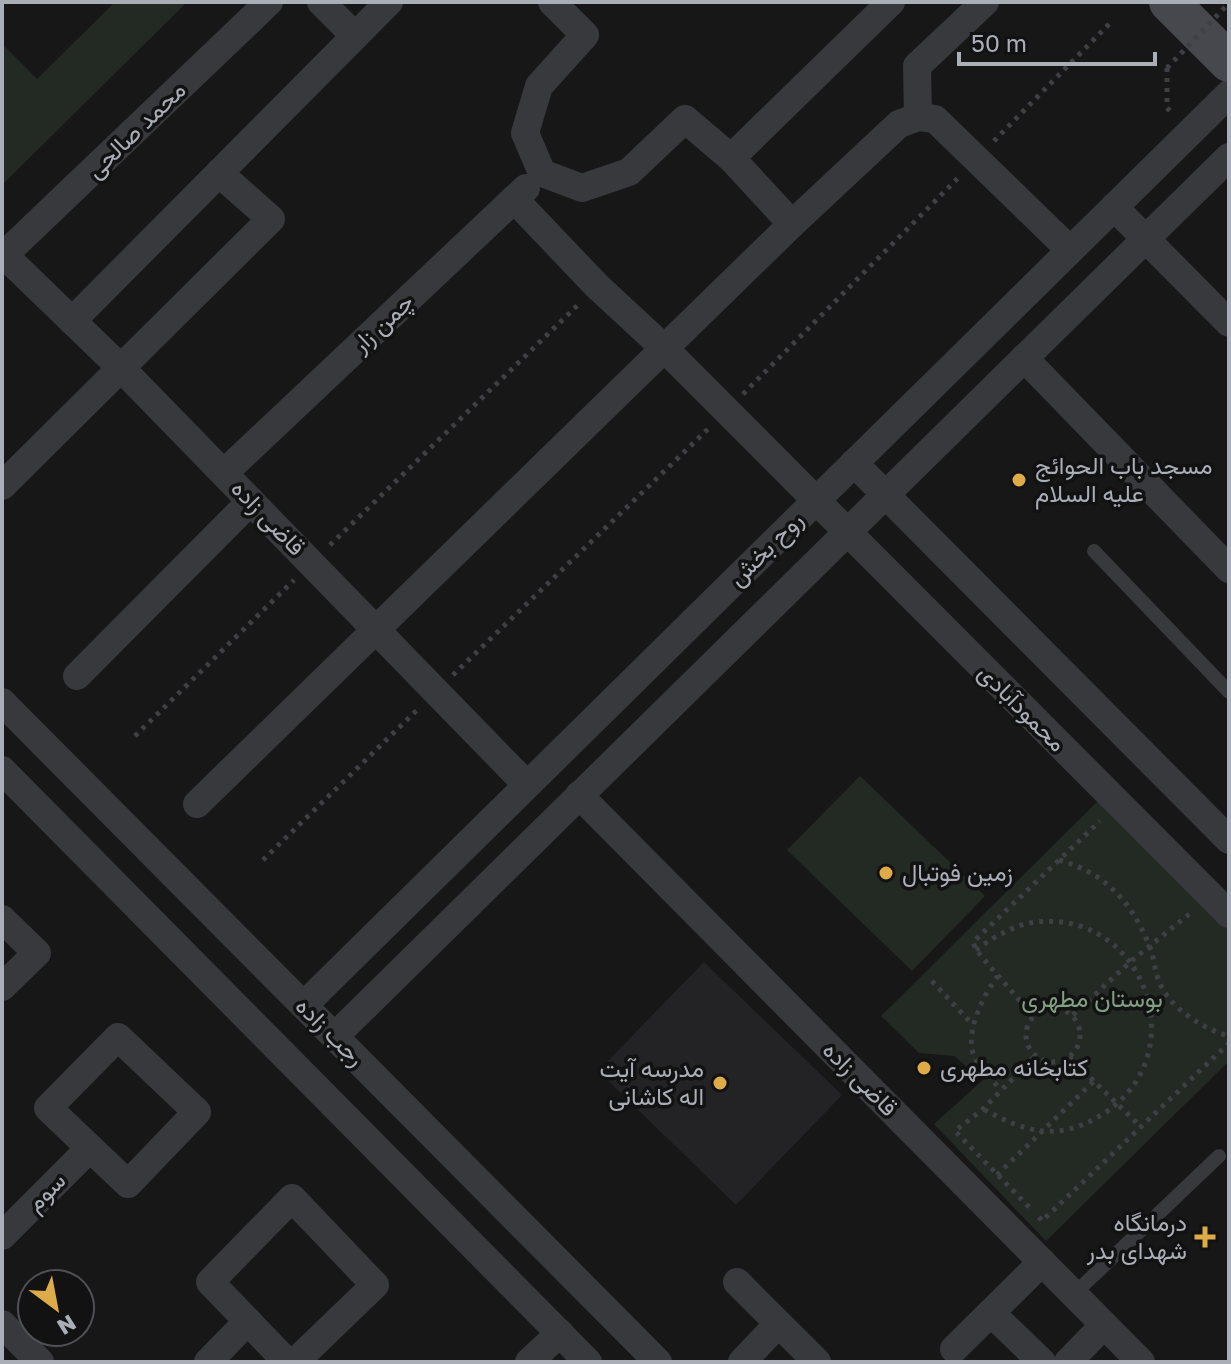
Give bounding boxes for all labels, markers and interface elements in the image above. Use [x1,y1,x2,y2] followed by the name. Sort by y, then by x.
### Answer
[959,16,1155,66] scale bar
[971,28,1027,57] text: 50 m
[79,74,191,184] street label: محمد صالحی
[344,286,421,360] street label: چمن زار
[1035,450,1212,510] place label: مسجد باب الحوائج علیه السلام
[1010,471,1028,489] marker: مسجد باب الحوائج علیه السلام
[225,473,312,562] street label: قاضی زاده
[722,505,810,593] street label: روح بخش
[972,657,1073,758] street label: محمودآبادی
[902,857,1013,888] place label: زمین فوتبال
[877,864,895,882] marker: زمین فوتبال
[1021,983,1163,1014] park label: بوستان مطهری
[289,990,372,1073] street label: رجب زاده
[816,1035,904,1123] street label: قاضی زاده
[940,1052,1088,1083] place label: کتابخانه مطهری
[599,1053,704,1111] place label: مدرسه آیت اله کاشانی
[915,1059,933,1077] marker: کتابخانه مطهری
[711,1074,729,1092] marker: مدرسه آیت اله کاشانی
[19,1165,73,1219] street label: سوم
[1086,1207,1187,1266] place label: درمانگاه شهدای بدر
[1194,1226,1216,1248] marker: درمانگاه شهدای بدر
[16,1268,96,1348] north arrow
[53,1310,81,1341] text: N

